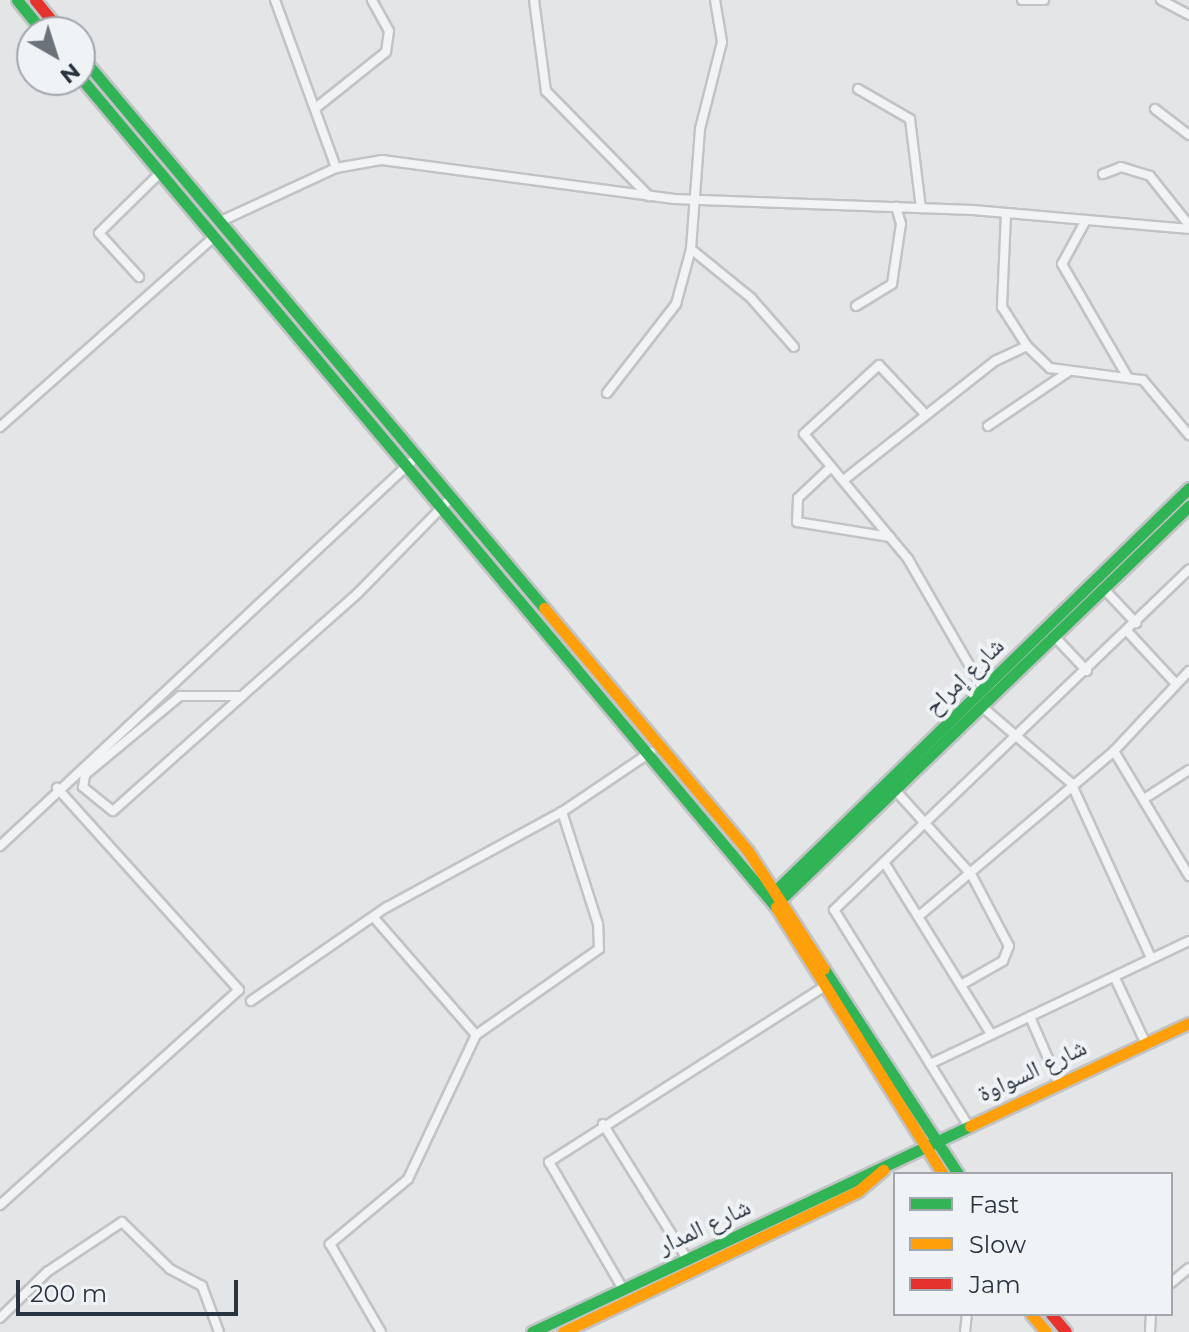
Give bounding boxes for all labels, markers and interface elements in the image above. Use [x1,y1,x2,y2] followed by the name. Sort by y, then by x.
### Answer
[16,16,96,96] north arrow
[55,57,86,90] text: N
[918,631,1010,721] street label: شارع إمراح
[973,1032,1091,1108] street label: شارع السواوة
[893,1172,1173,1316] legend
[969,1190,1019,1219] text: Fast
[653,1192,755,1260] street label: شارع المدار
[969,1230,1026,1259] text: Slow
[20,1264,242,1314] scale bar
[969,1270,1021,1299] text: Jam
[30,1279,107,1308] text: 200 m

